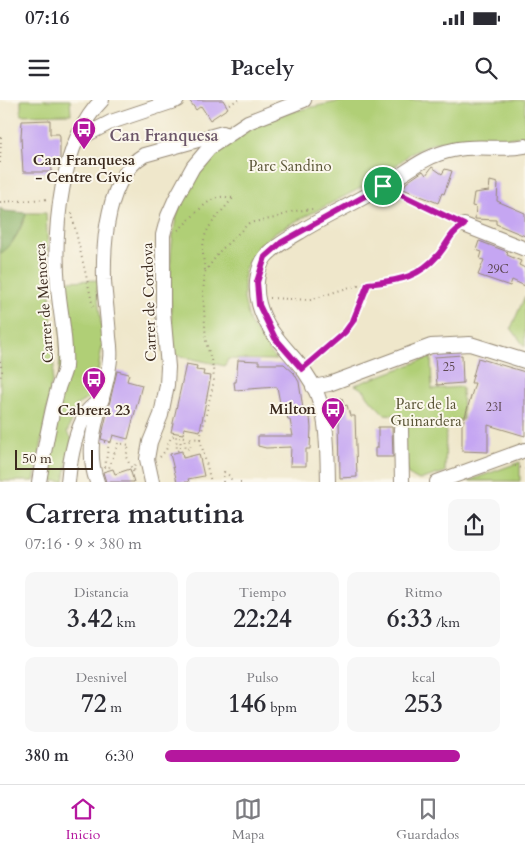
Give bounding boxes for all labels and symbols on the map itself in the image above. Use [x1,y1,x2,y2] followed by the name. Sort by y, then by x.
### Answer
[71,116,97,150] bus stop icon: Can Franquesa - Centre Cívic
[109,125,219,147] district label: Can Franquesa
[33,150,136,187] place label: Can Franquesa - Centre Cívic
[248,156,332,176] park label: Parc Sandino
[362,165,404,207] pin
[30,242,58,364] street label: Carrer de Menorca
[137,242,161,362] street label: Carrer de Cordova
[487,261,509,277] house number: 29C
[443,359,455,375] house number: 25
[81,366,107,400] bus stop icon: Cabrera 23
[390,394,462,431] park label: Parc de la Guinardera
[320,396,346,430] bus stop icon: Milton
[269,399,316,419] place label: Milton
[486,399,502,415] house number: 23I
[57,400,131,420] place label: Cabrera 23
[15,447,92,470] scale bar

